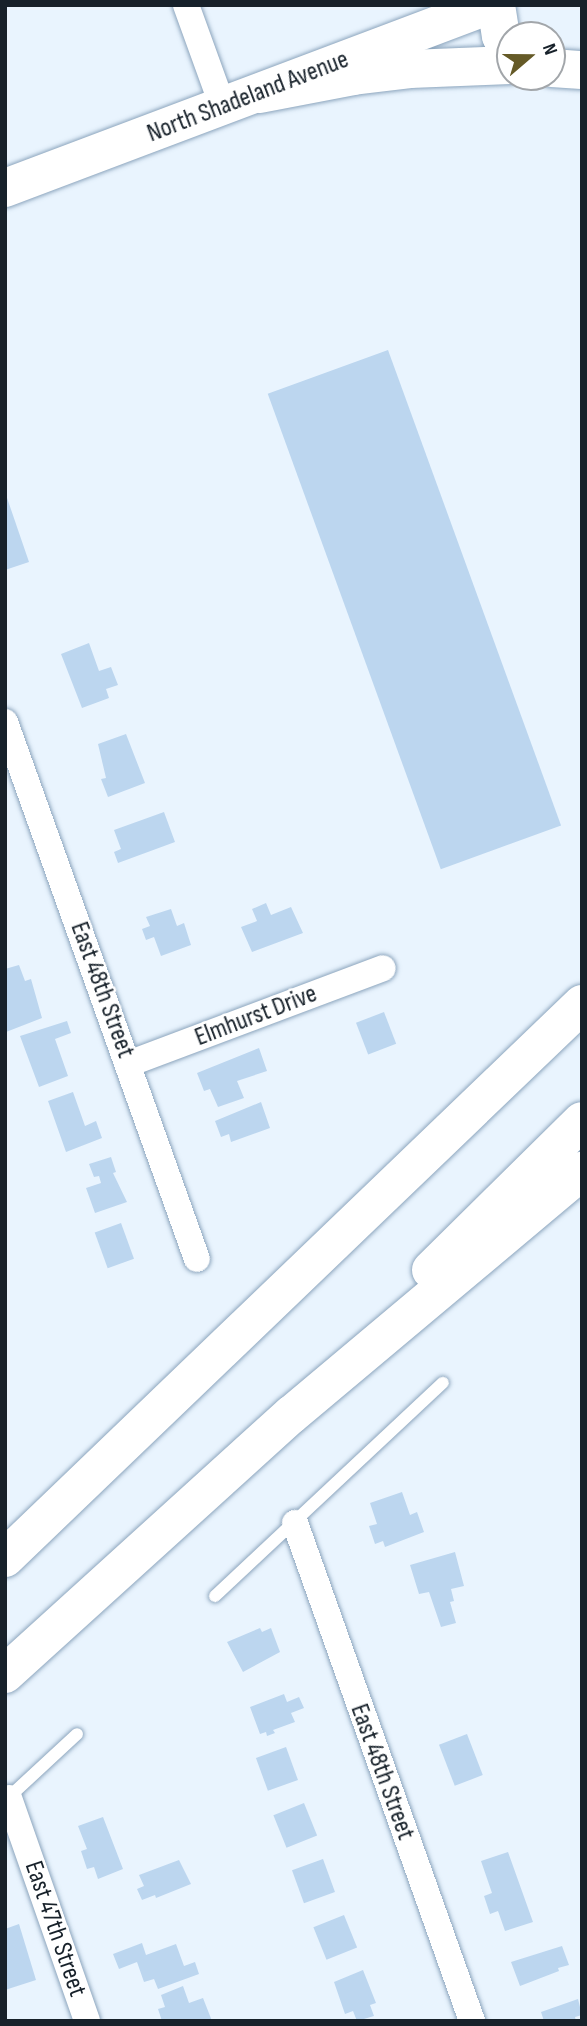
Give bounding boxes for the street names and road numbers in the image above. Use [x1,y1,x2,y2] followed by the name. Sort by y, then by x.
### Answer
[143,44,353,150] street label: North Shadeland Avenue
[63,918,141,1062] street label: East 48th Street
[191,978,321,1054] street label: Elmhurst Drive
[343,1700,421,1844] street label: East 48th Street
[17,1857,93,2001] street label: East 47th Street

